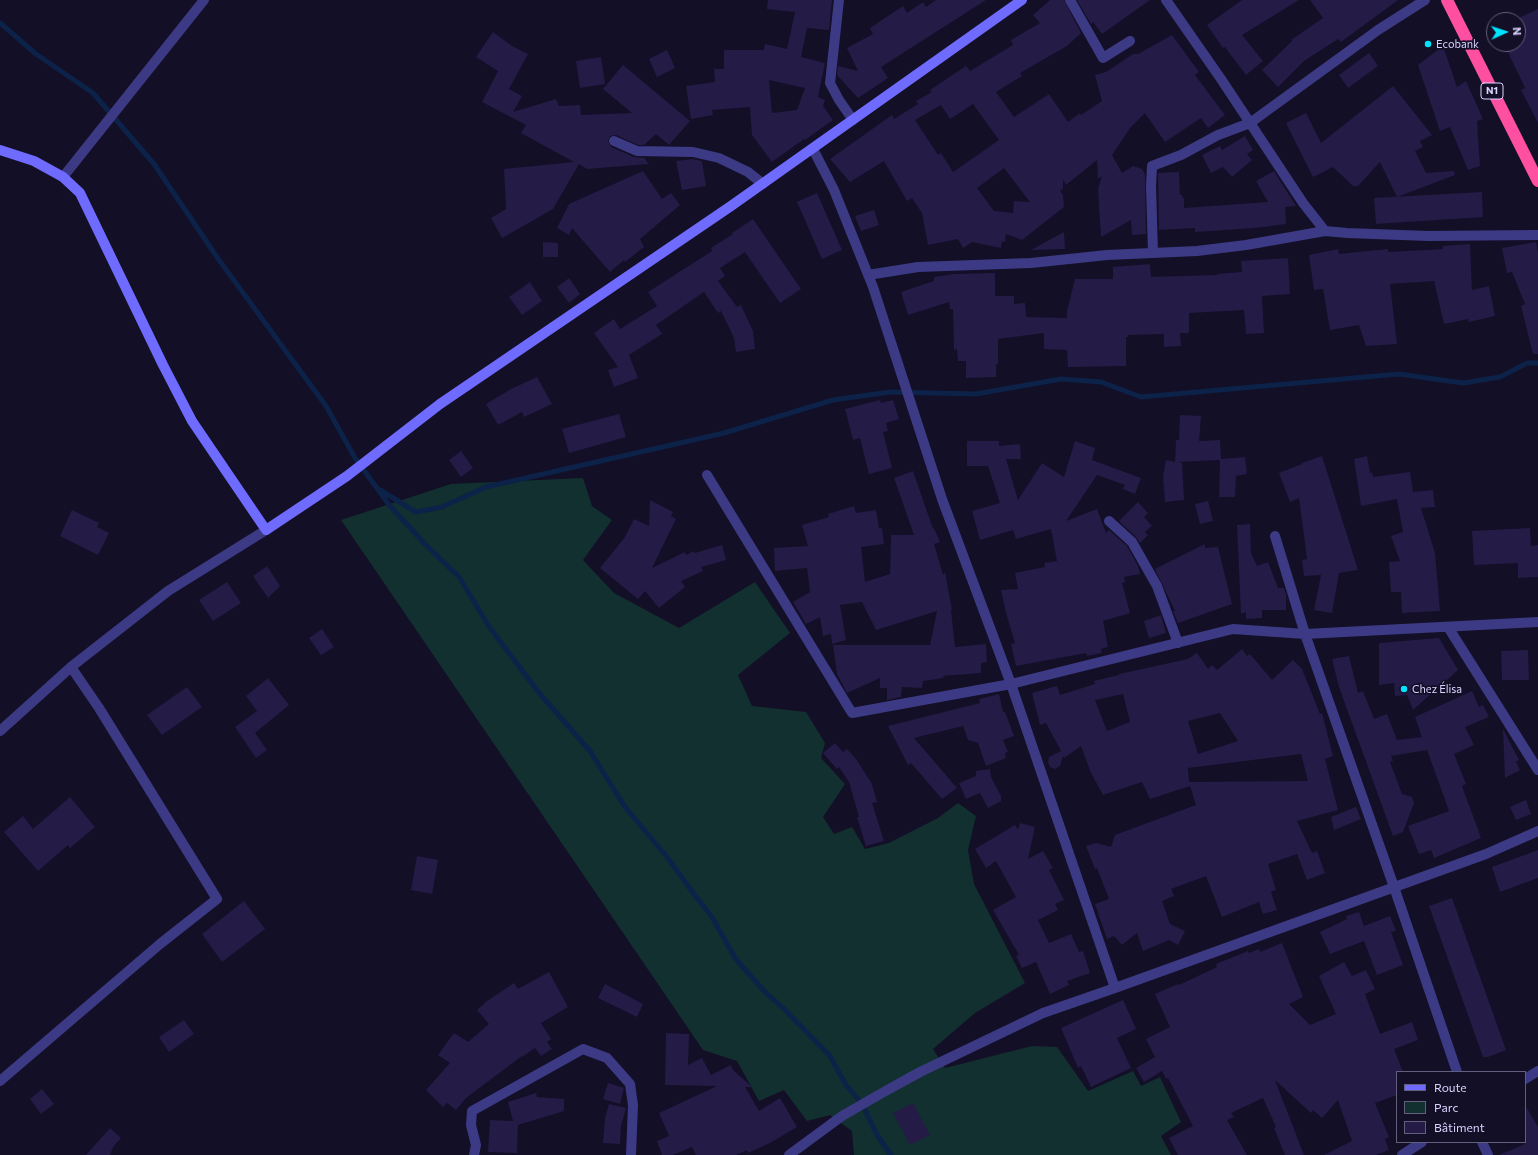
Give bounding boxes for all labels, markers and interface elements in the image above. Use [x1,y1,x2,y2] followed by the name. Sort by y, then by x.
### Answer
[1486,12,1526,52] north arrow
[1511,27,1524,36] text: N
[1436,37,1479,51] place label: Ecobank
[1423,39,1433,49] marker: Ecobank
[1481,83,1503,99] road number: N1
[1412,682,1462,696] place label: Chez Élisa
[1399,684,1409,694] marker: Chez Élisa
[1396,1071,1526,1143] legend
[1434,1080,1467,1094] text: Route
[1434,1100,1458,1114] text: Parc
[1434,1120,1485,1134] text: Bâtiment

